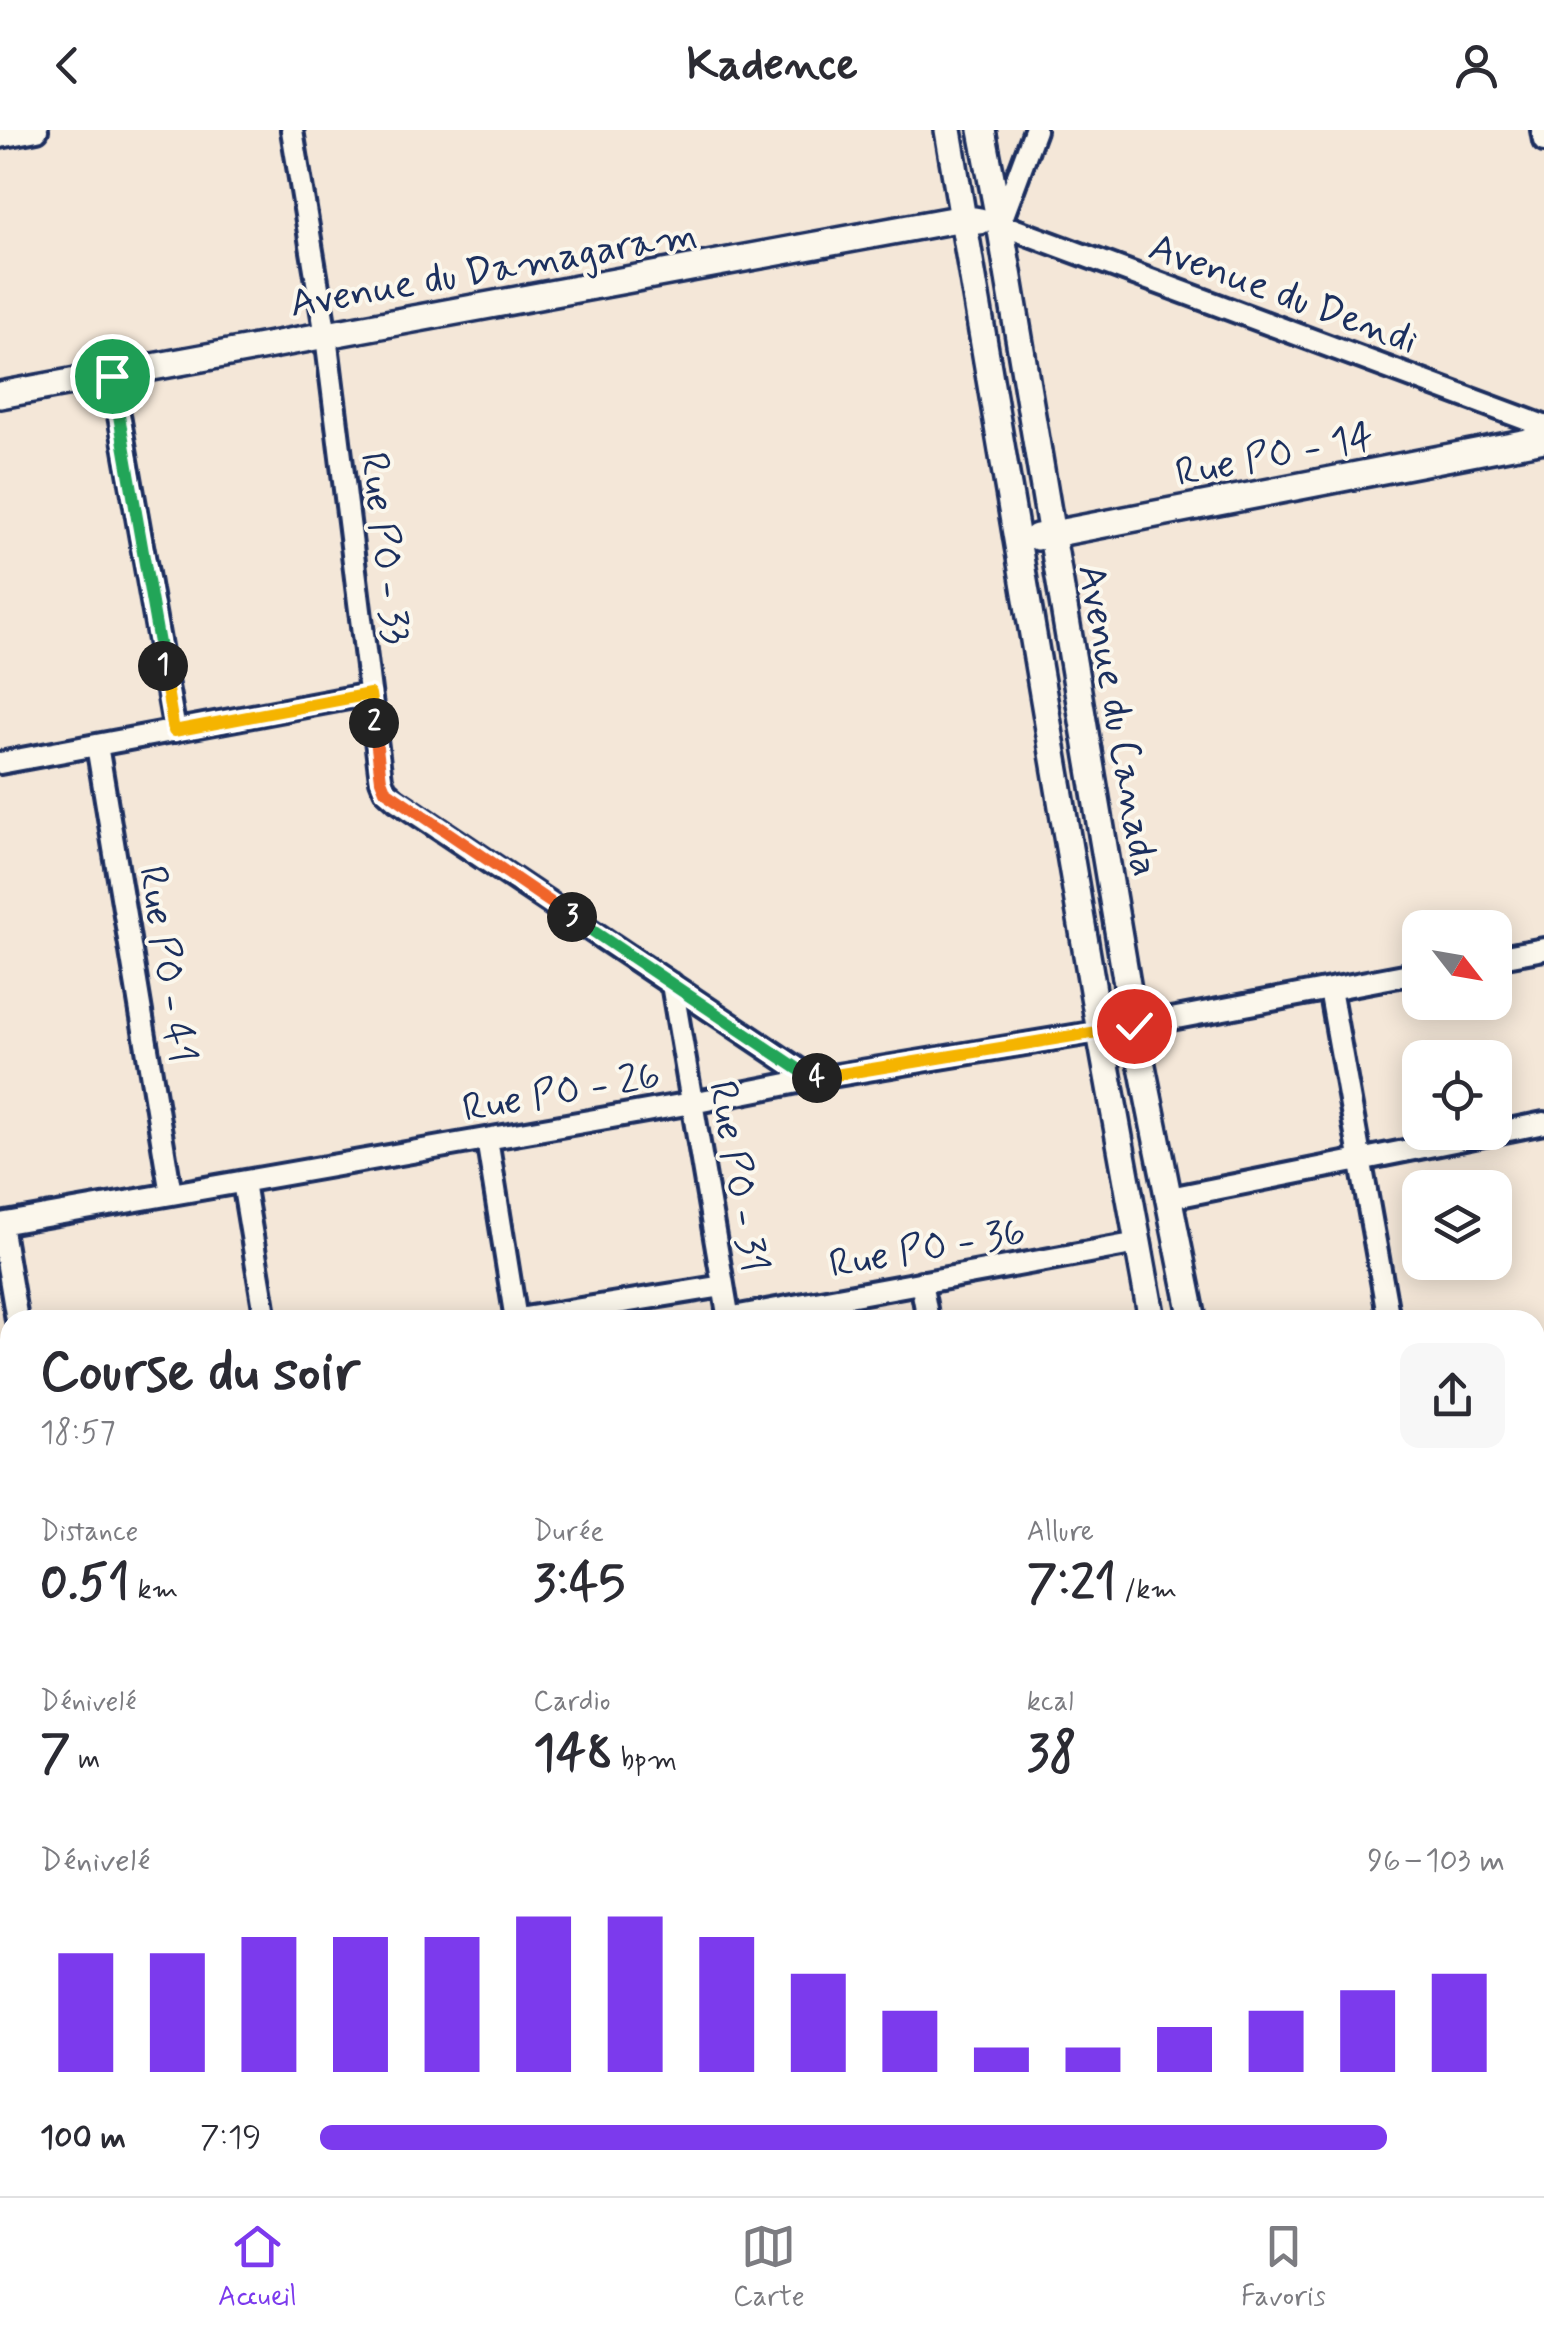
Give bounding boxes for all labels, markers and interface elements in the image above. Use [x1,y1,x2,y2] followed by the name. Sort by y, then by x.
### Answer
[686,36,858,95] text: Kadence
[40,38,95,93] icon: back
[1449,38,1504,93] icon: person
[286,209,701,331] street label: Avenue du Damagaram
[1141,222,1425,368] street label: Avenue du Dendi
[70,334,155,419] pin
[85,349,140,404] icon: arrive
[1171,411,1378,501] street label: Rue PO - 14
[346,449,422,647] street label: Rue PO - 33
[1064,560,1170,881] street label: Avenue du Canada
[138,641,188,691] pin: 1
[157,647,169,684] text: 1
[349,698,399,748] pin: 2
[367,704,381,741] text: 2
[125,862,207,1067] street label: Rue PO - 41
[547,892,597,942] pin: 3
[566,898,578,935] text: 3
[1402,910,1512,1020] north arrow
[1402,910,1512,1280] map controls
[1092,984,1177,1069] pin
[1107,999,1162,1054] icon: check
[1402,1040,1512,1150] button: locate
[459,1050,664,1136] street label: Rue PO - 26
[792,1053,842,1103] pin: 4
[809,1059,825,1096] text: 4
[695,1077,779,1276] street label: Rue PO - 31
[1402,1170,1512,1280] button: layers
[825,1206,1030,1292] street label: Rue PO - 36
[40,1338,360,1410] text: Course du soir
[1400,1343,1505,1448] button: share
[40,1412,116,1454] text: 18:57
[40,1514,138,1551] text: Distance
[533,1514,604,1551] text: Durée
[1027,1514,1094,1551] text: Allure
[40,1551,130,1617] text: 0.51
[533,1551,625,1617] text: 3:45
[1027,1551,1116,1617] text: 7:21
[130,1572,178,1609] text: km
[1116,1572,1177,1609] text: /km
[40,1684,137,1721] text: Dénivelé
[533,1684,611,1721] text: Cardio
[1027,1684,1074,1721] text: kcal
[40,1721,70,1787] text: 7
[533,1721,613,1787] text: 148
[1027,1721,1077,1787] text: 38
[70,1742,100,1779] text: m
[613,1742,677,1779] text: bpm
[40,1840,150,1882] text: Dénivelé
[1367,1840,1505,1882] text: 96–103 m
[40,2117,126,2159] text: 100 m
[200,2117,261,2159] text: 7:19
[218,2219,297,2316] tab: Accueil
[733,2219,805,2316] tab: Carte
[1241,2219,1326,2316] tab: Favoris

